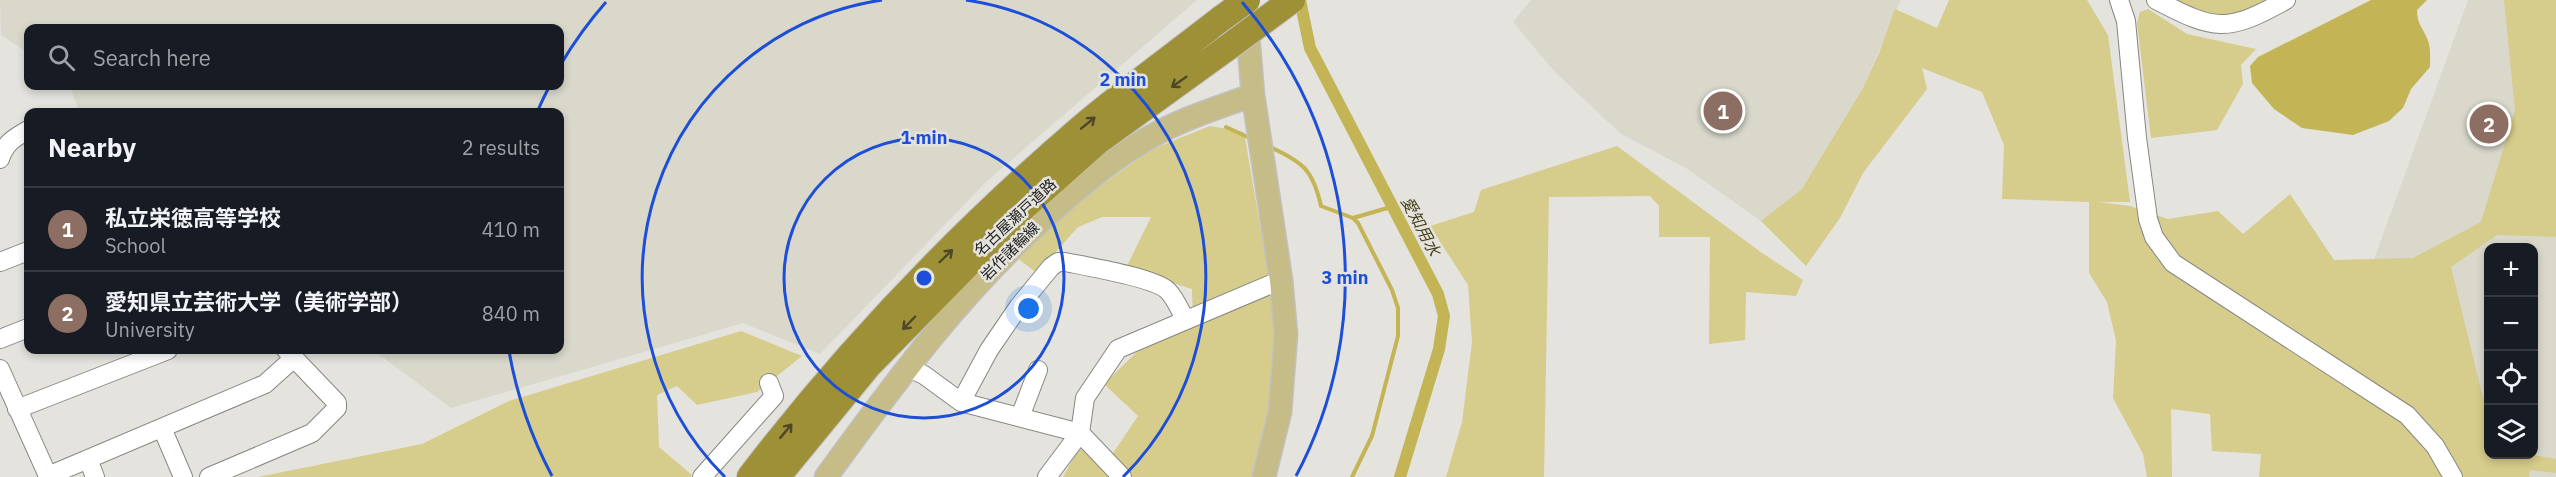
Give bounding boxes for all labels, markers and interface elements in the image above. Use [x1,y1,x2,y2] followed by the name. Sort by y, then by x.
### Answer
[24,24,564,90] search box
[45,41,78,74] icon: search
[93,43,211,72] text: Search here
[1099,68,1147,91] text: 2 min
[1172,76,1188,88] one-way arrow
[1704,88,1742,134] pin: 1
[2470,102,2508,146] pin: 2
[1080,116,1095,130] one-way arrow
[900,126,948,149] text: 1 min
[48,130,136,164] text: Nearby
[462,134,540,161] text: 2 results
[970,174,1060,260] street label: 名古屋瀬戸道路
[1397,193,1446,261] water label: 愛知用水
[105,203,281,232] text: 私立栄徳高等学校
[62,216,74,243] text: 1
[482,216,540,243] text: 410 m
[977,218,1043,284] street label: 岩作諸輪線
[105,232,166,259] text: School
[2484,243,2538,459] map controls
[2484,243,2538,297] button: +
[938,249,953,263] one-way arrow
[1321,266,1369,289] text: 3 min
[914,268,934,288] centre of rings
[105,287,413,316] text: 愛知県立芸術大学（美術学部）
[1014,294,1043,323] your location
[2484,297,2538,351] button: −
[62,300,74,327] text: 2
[482,300,540,327] text: 840 m
[902,315,916,330] one-way arrow
[105,316,195,343] text: University
[2484,351,2538,405] button: locate
[2484,405,2538,459] button: layers
[779,424,793,439] one-way arrow

